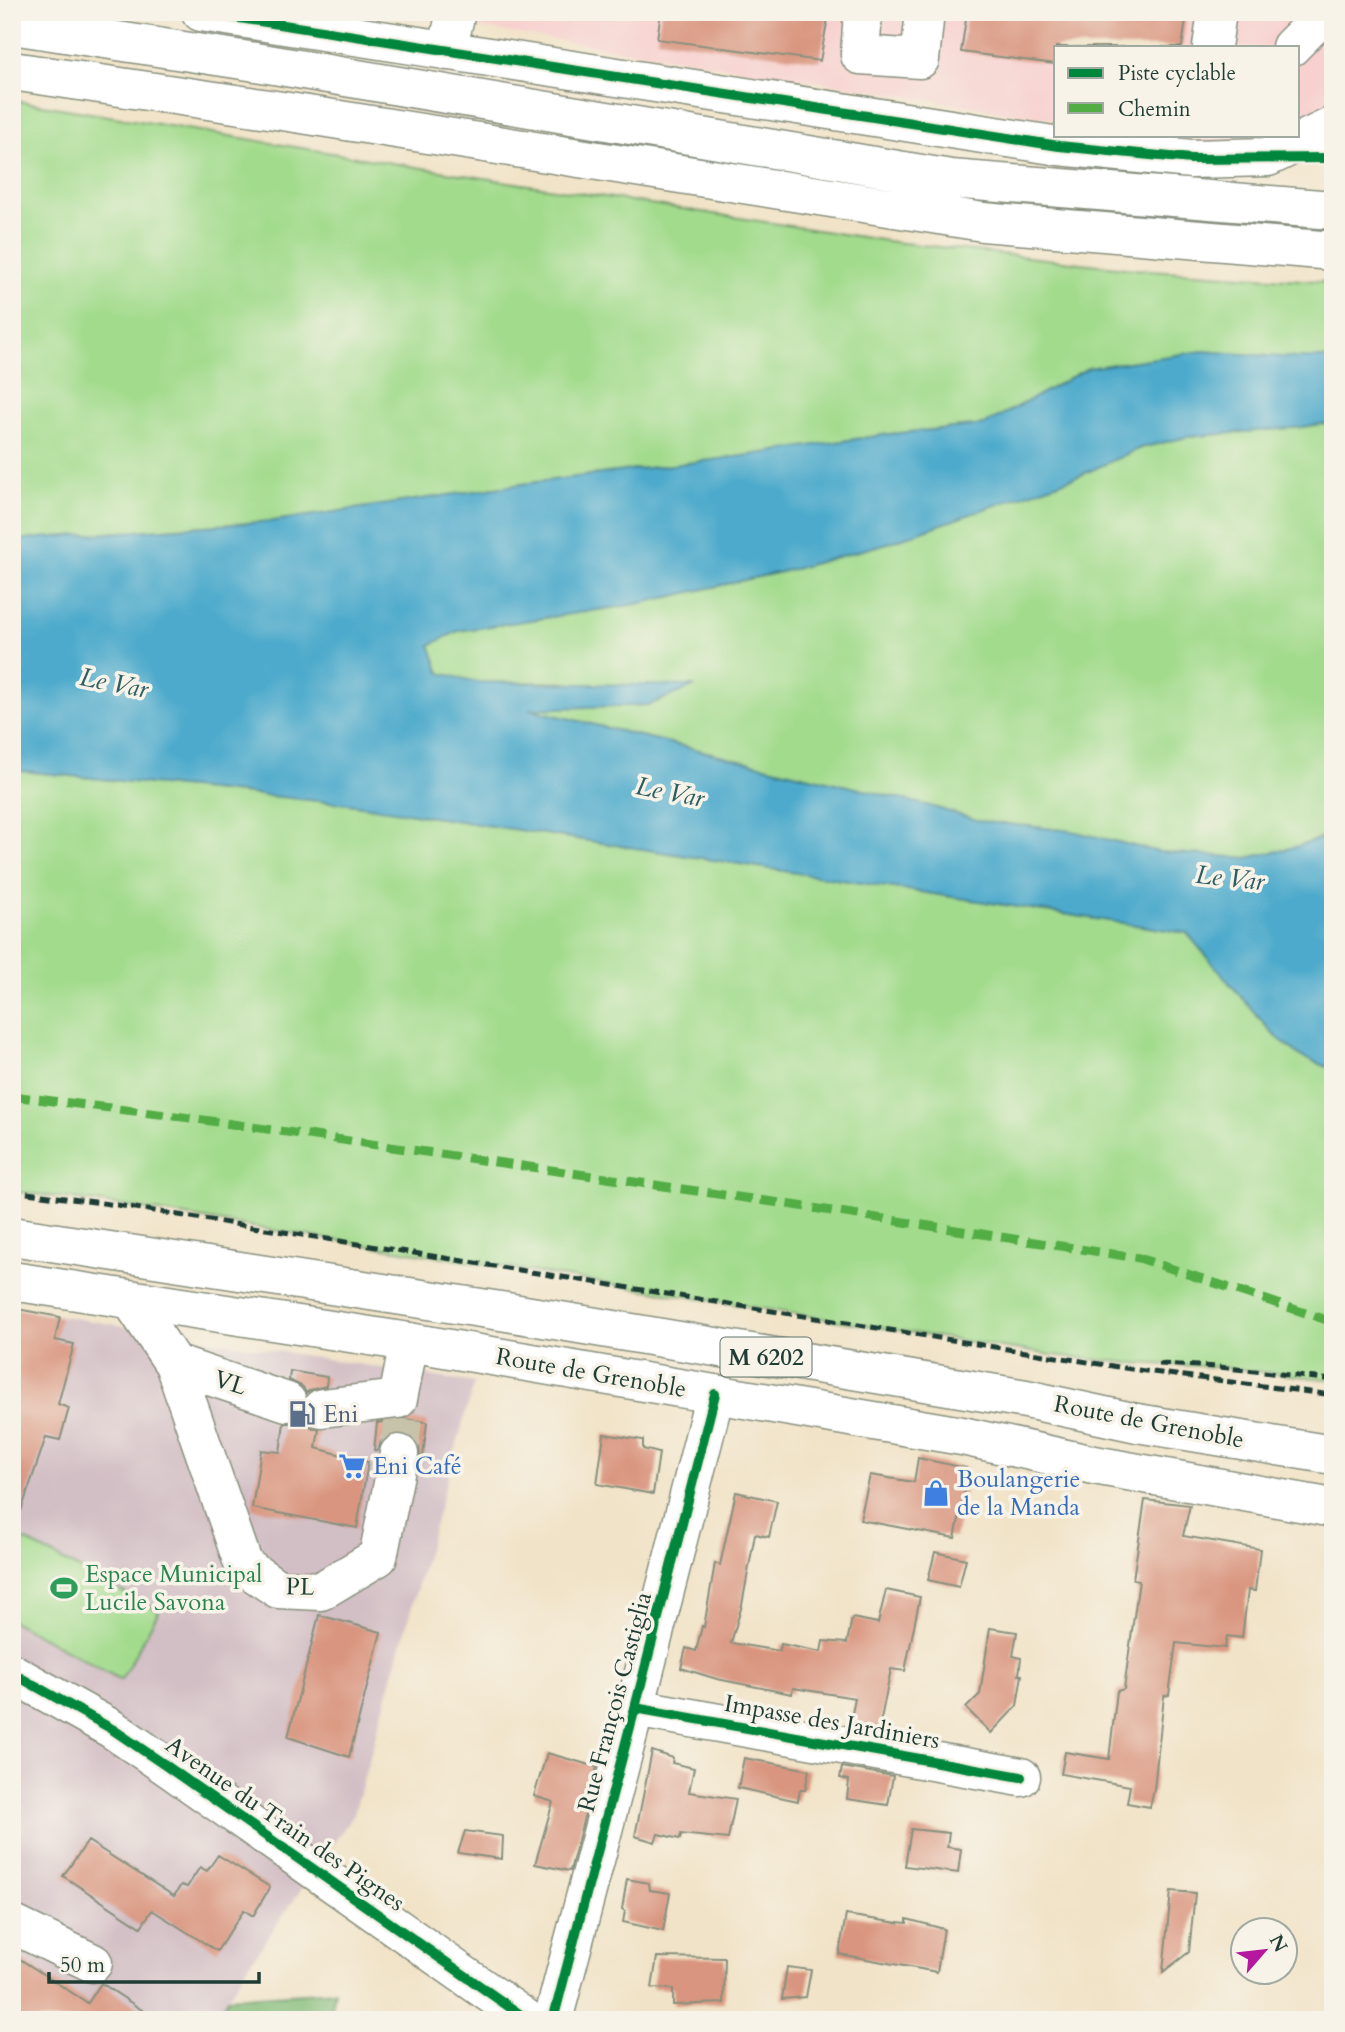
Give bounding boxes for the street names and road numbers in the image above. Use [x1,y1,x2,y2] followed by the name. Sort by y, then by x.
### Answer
[720,1338,812,1376] road number: M 6202
[493,1340,689,1406] street label: Route de Grenoble
[210,1362,251,1404] street label: VL
[1051,1387,1247,1457] street label: Route de Grenoble
[285,1570,315,1604] street label: PL
[570,1588,660,1816] street label: Rue François Castiglia
[722,1687,942,1757] street label: Impasse des Jardiniers
[159,1729,411,1919] street label: Avenue du Train des Pignes

